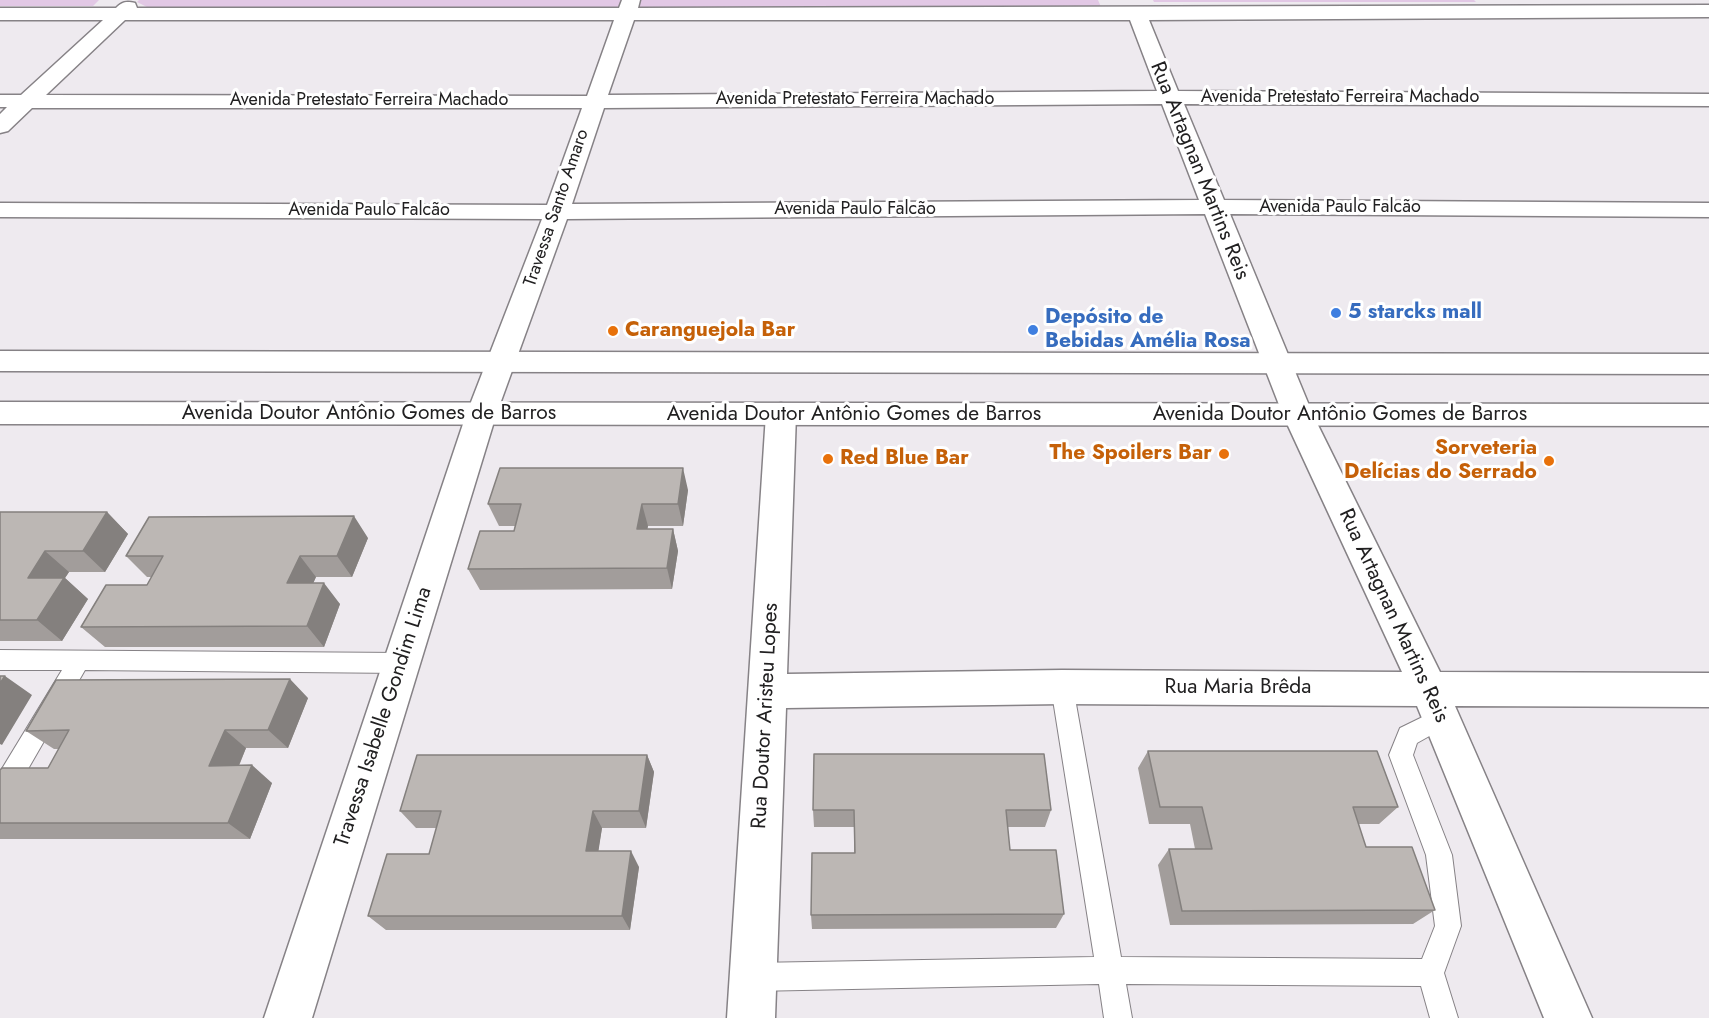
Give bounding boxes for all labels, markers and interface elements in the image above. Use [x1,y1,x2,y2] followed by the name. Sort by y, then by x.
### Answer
[1144,58,1254,284] street label: Rua Artagnan Martins Reis
[1201,87,1479,109] street label: Avenida Pretestato Ferreira Machado
[716,89,994,111] street label: Avenida Pretestato Ferreira Machado
[230,90,508,112] street label: Avenida Pretestato Ferreira Machado
[520,126,594,290] street label: Travessa Santo Amaro
[1259,197,1421,219] street label: Avenida Paulo Falcão
[774,199,936,221] street label: Avenida Paulo Falcão
[288,200,450,222] street label: Avenida Paulo Falcão
[1348,300,1482,326] place label: 5 starcks mall
[1045,305,1251,355] place label: Depósito de Bebidas Amélia Rosa
[1329,306,1343,320] marker: 5 starcks mall
[625,318,795,344] place label: Caranguejola Bar
[1026,323,1040,337] marker: Depósito de Bebidas Amélia Rosa
[606,324,620,338] marker: Caranguejola Bar
[182,401,556,427] street label: Avenida Doutor Antônio Gomes de Barros
[667,402,1041,428] street label: Avenida Doutor Antônio Gomes de Barros
[1153,402,1527,428] street label: Avenida Doutor Antônio Gomes de Barros
[1344,436,1537,486] place label: Sorveteria Delícias do Serrado
[1050,441,1212,467] place label: The Spoilers Bar
[840,446,969,472] place label: Red Blue Bar
[1217,447,1231,461] marker: The Spoilers Bar
[821,452,835,466] marker: Red Blue Bar
[1542,454,1556,468] marker: Sorveteria Delícias do Serrado
[1332,505,1454,727] street label: Rua Artagnan Martins Reis
[330,584,438,850] street label: Travessa Isabelle Gondim Lima
[747,602,785,830] street label: Rua Doutor Aristeu Lopes
[1165,675,1311,701] street label: Rua Maria Brêda

